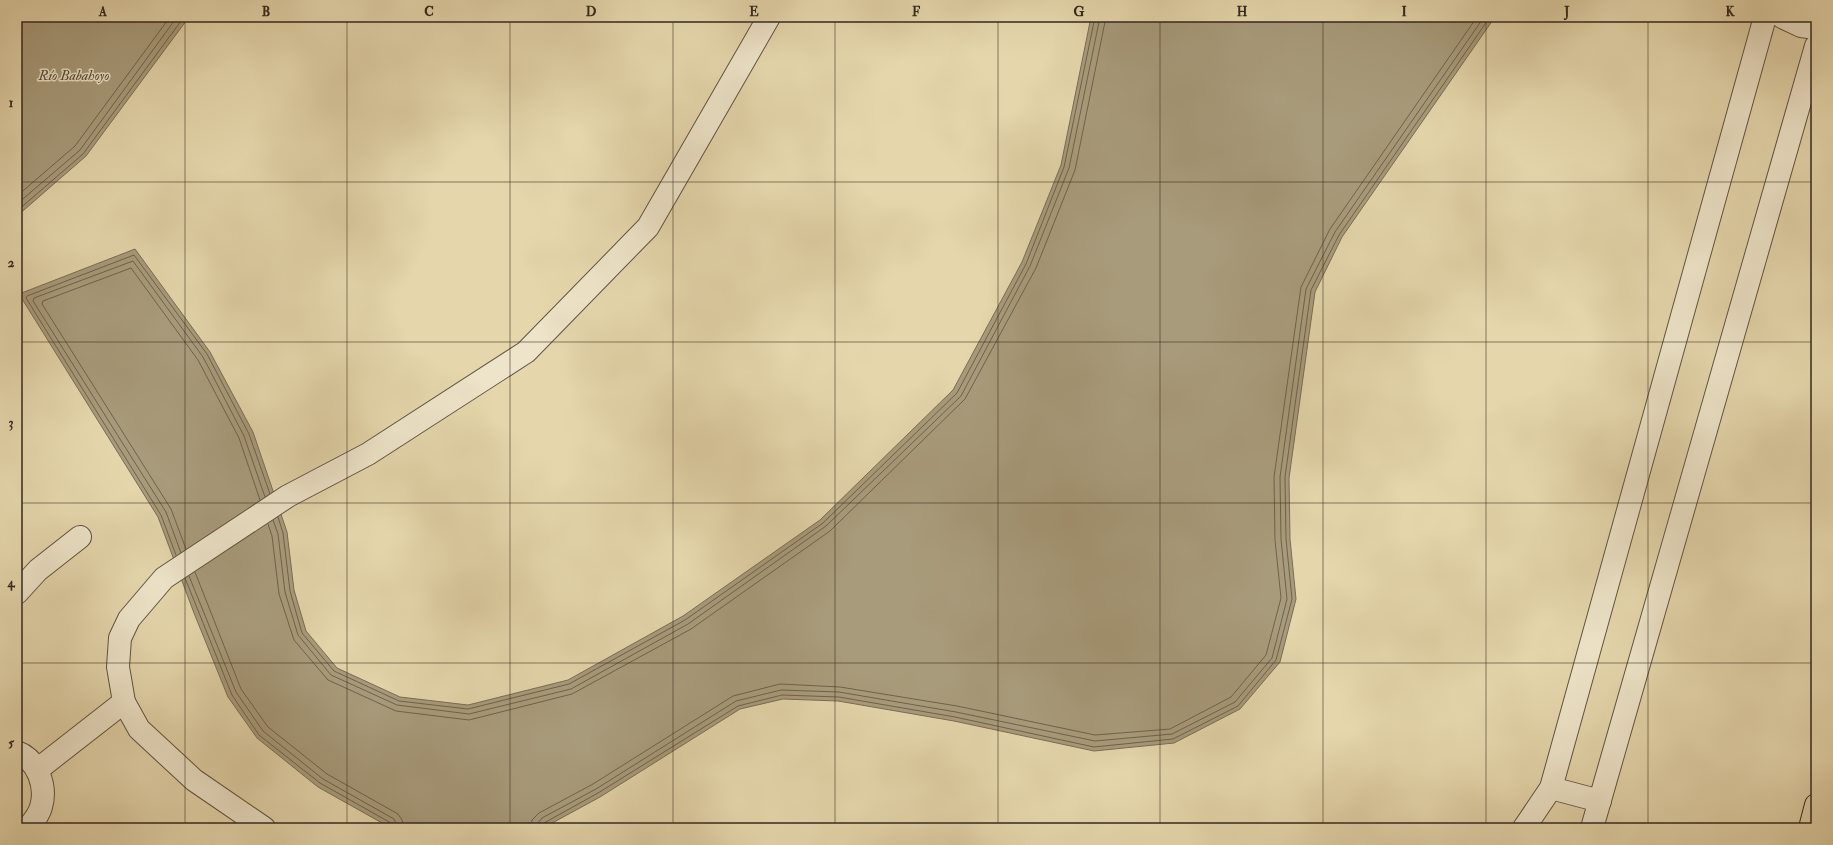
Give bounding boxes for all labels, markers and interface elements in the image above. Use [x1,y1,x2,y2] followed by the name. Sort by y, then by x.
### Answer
[98,4,108,20] text: A
[262,4,270,20] text: B
[424,4,434,20] text: C
[586,4,597,20] text: D
[749,4,759,20] text: E
[912,4,921,20] text: F
[1074,4,1085,20] text: G
[1237,4,1248,20] text: H
[1401,4,1407,20] text: I
[1563,4,1570,21] text: J
[1725,4,1735,20] text: K
[38,67,109,84] water label: Río Babahoyo
[9,95,14,111] text: 1
[8,255,15,271] text: 2
[9,415,14,431] text: 3
[6,575,15,591] text: 4
[8,735,14,751] text: 5

